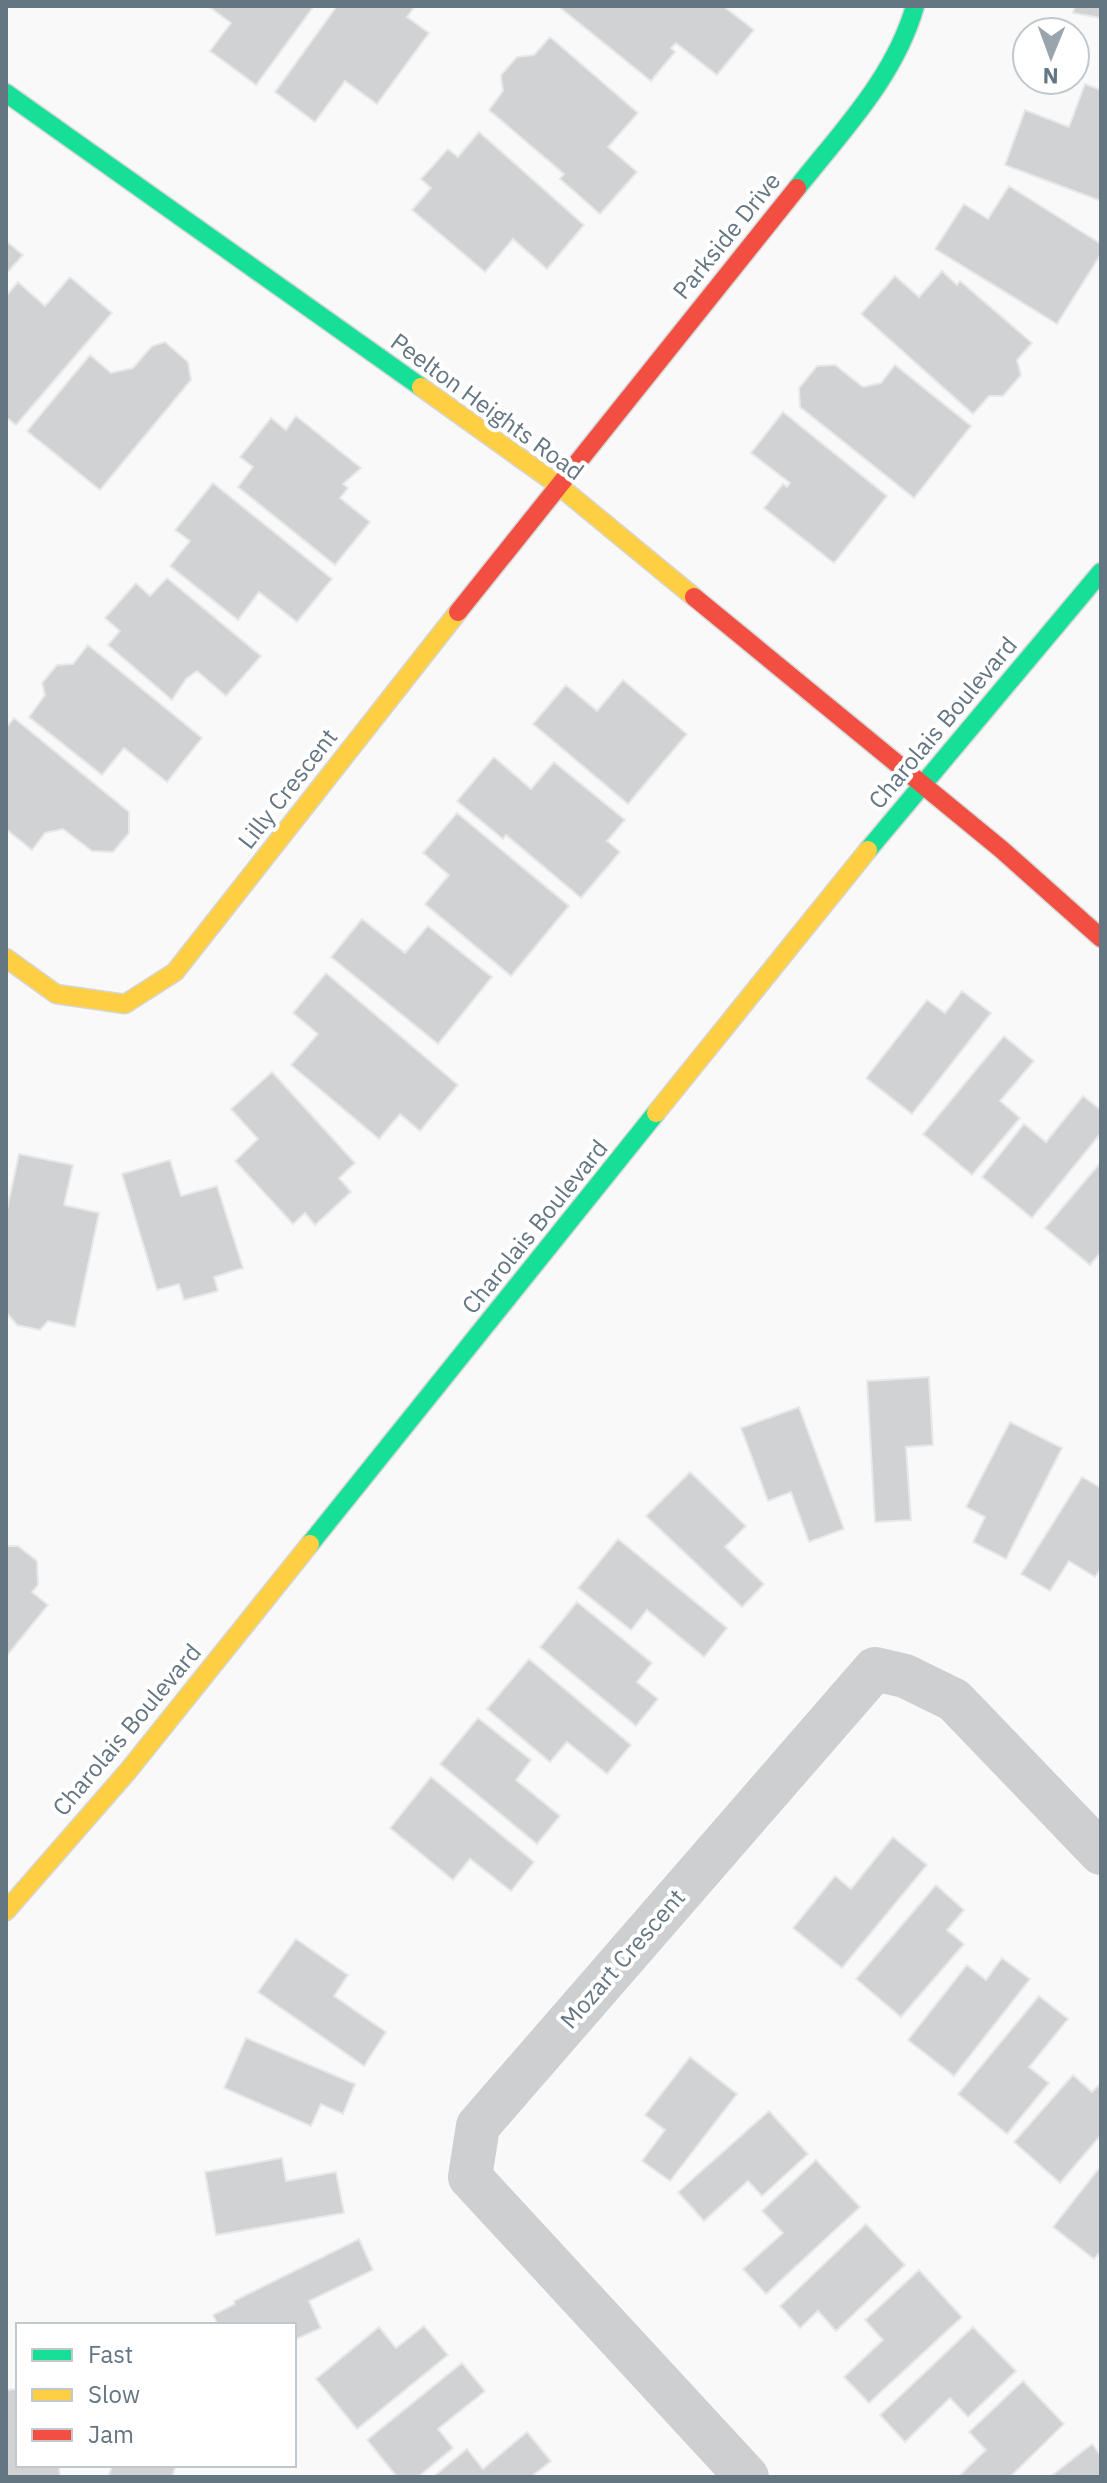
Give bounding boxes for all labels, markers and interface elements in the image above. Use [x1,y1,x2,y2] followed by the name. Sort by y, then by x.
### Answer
[1011,16,1091,96] north arrow
[1042,62,1059,91] text: N
[665,165,787,305] street label: Parkside Drive
[385,325,591,487] street label: Peelton Heights Road
[861,630,1024,815] street label: Charolais Boulevard
[230,722,344,855] street label: Lilly Crescent
[454,1133,614,1320] street label: Charolais Boulevard
[45,1637,208,1822] street label: Charolais Boulevard
[553,1882,692,2035] street label: Mozart Crescent
[16,2323,296,2467] legend
[88,2338,133,2370] text: Fast
[88,2378,140,2410] text: Slow
[88,2418,134,2450] text: Jam

